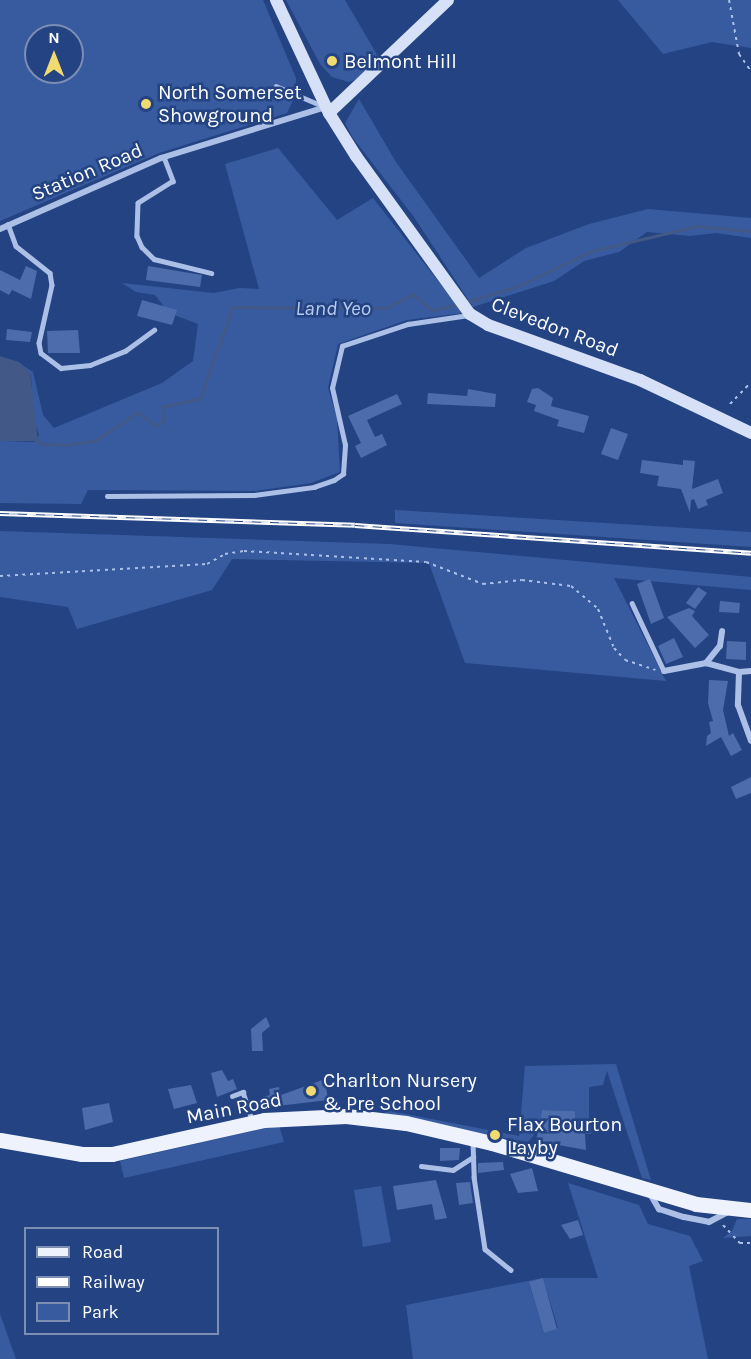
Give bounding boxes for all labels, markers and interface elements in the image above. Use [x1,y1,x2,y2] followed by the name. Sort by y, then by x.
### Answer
[24,24,84,84] north arrow
[48,28,60,47] text: N
[344,49,457,73] place label: Belmont Hill
[325,54,339,68] marker: Belmont Hill
[158,80,302,127] place label: North Somerset Showground
[139,97,153,111] marker: North Somerset Showground
[28,138,146,206] street label: Station Road
[488,292,622,362] street label: Clevedon Road
[295,295,371,321] water label: Land Yeo
[323,1068,477,1115] place label: Charlton Nursery & Pre School
[304,1084,318,1098] marker: Charlton Nursery & Pre School
[184,1087,284,1129] street label: Main Road
[507,1112,622,1159] place label: Flax Bourton Layby
[488,1128,502,1142] marker: Flax Bourton Layby
[24,1227,219,1335] legend
[82,1241,123,1263] text: Road
[82,1271,145,1293] text: Railway
[82,1301,119,1323] text: Park

